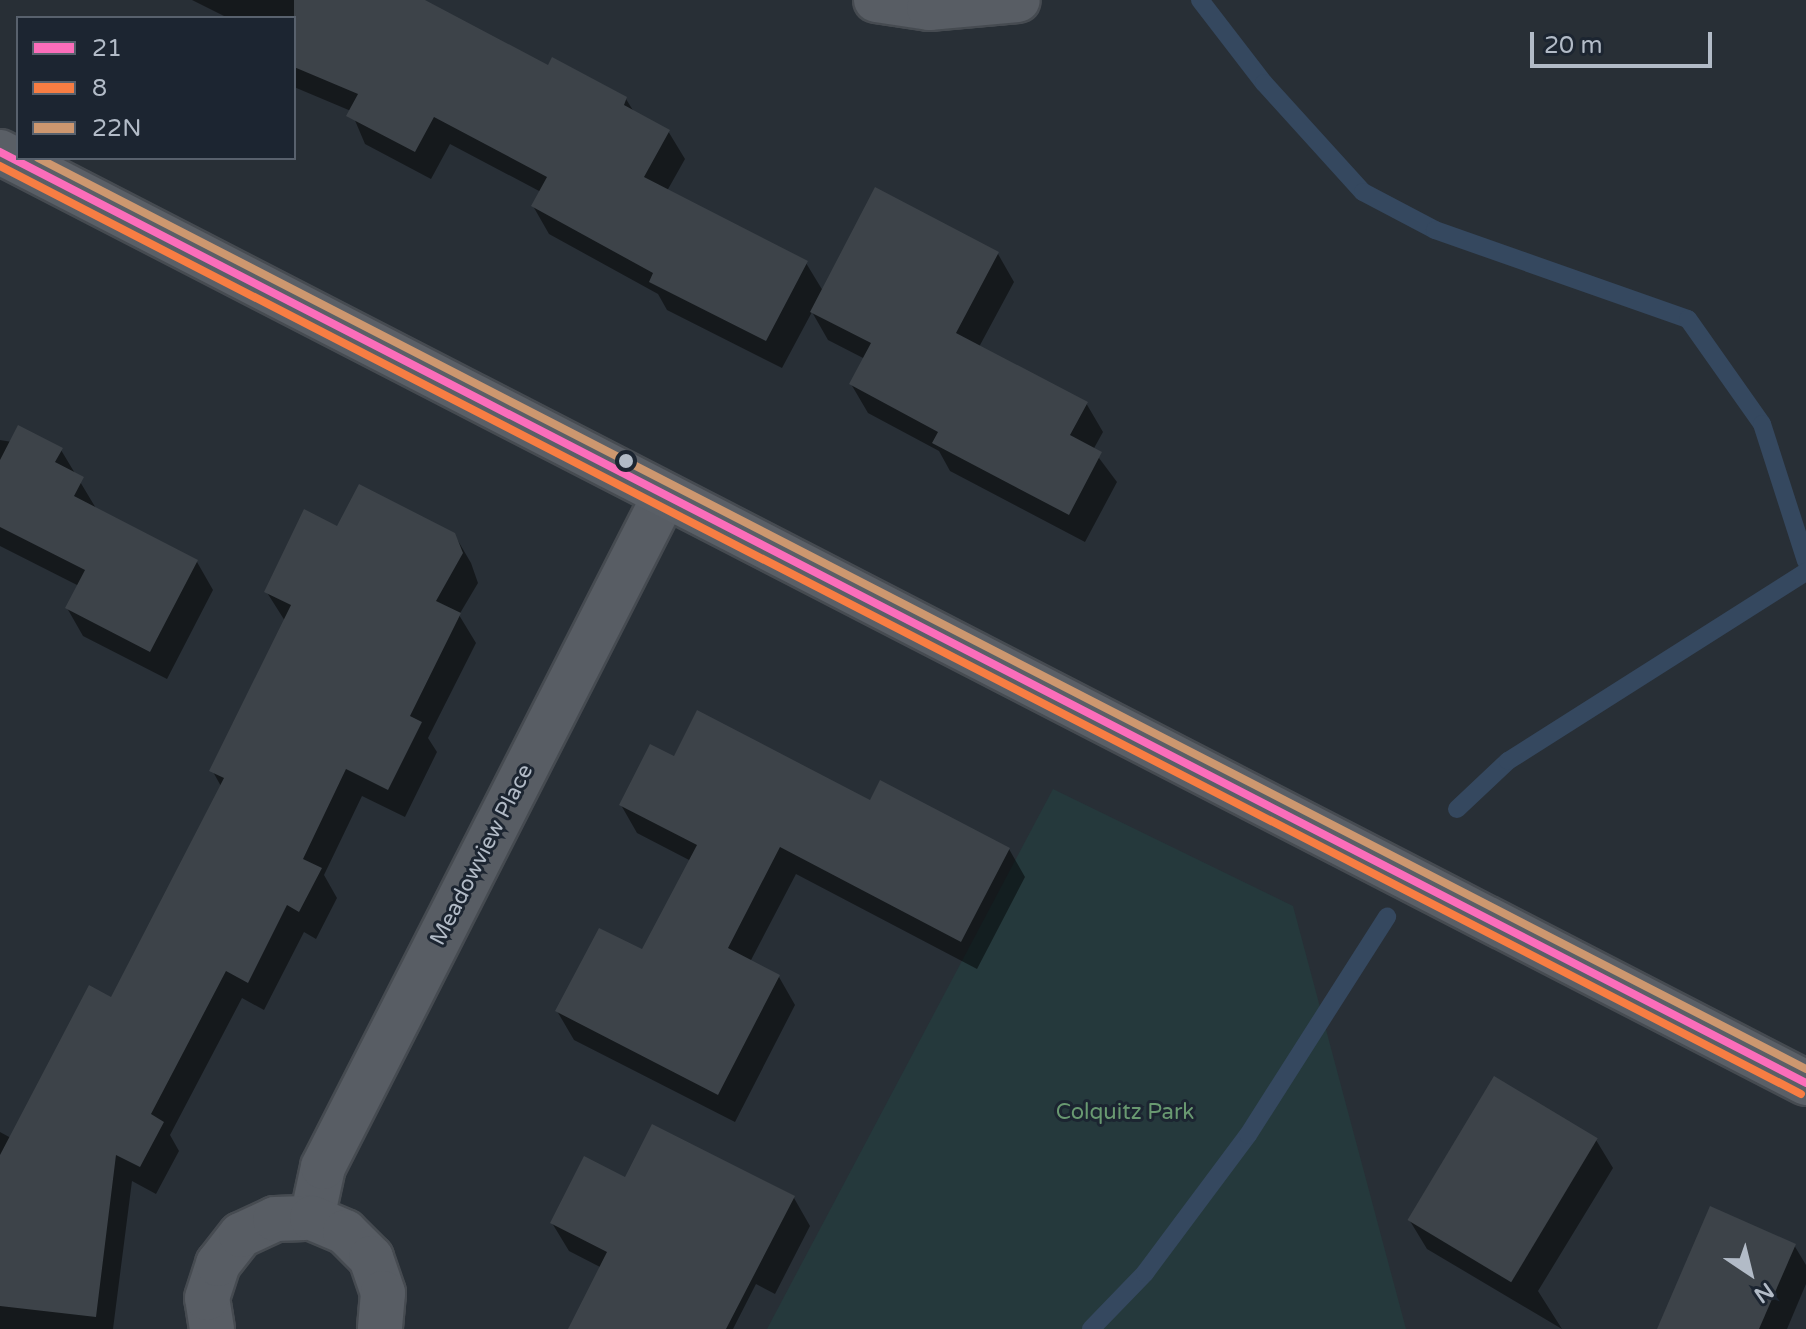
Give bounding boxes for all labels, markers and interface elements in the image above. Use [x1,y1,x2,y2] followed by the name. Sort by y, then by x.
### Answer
[16,16,296,160] legend
[1534,16,1716,66] scale bar
[1544,31,1602,60] text: 20 m
[92,34,122,63] text: 21
[92,74,107,103] text: 8
[92,114,141,143] text: 22N
[618,453,634,469] unlabelled marker
[425,760,539,950] street label: Meadowview Place
[1056,1100,1194,1126] park label: Colquitz Park
[1710,1233,1790,1313] north arrow
[1749,1277,1778,1308] text: N

